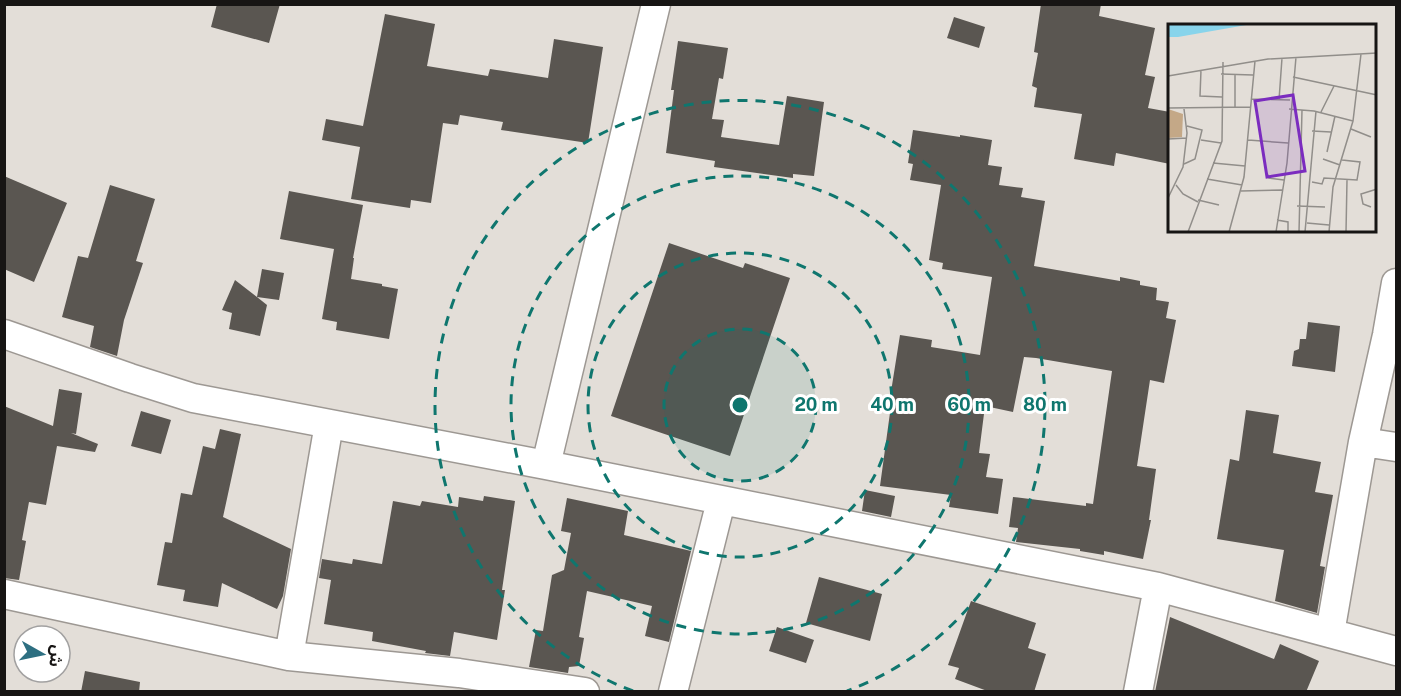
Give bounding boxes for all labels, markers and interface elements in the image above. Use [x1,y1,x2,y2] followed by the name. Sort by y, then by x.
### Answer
[1168,24,1377,232] inset map
[794,394,838,415] text: 20 m
[870,394,914,415] text: 40 m
[947,394,991,415] text: 60 m
[1023,394,1067,415] text: 80 m
[730,395,750,415] centre of rings
[12,624,72,684] north arrow
[45,644,67,669] text: ش

